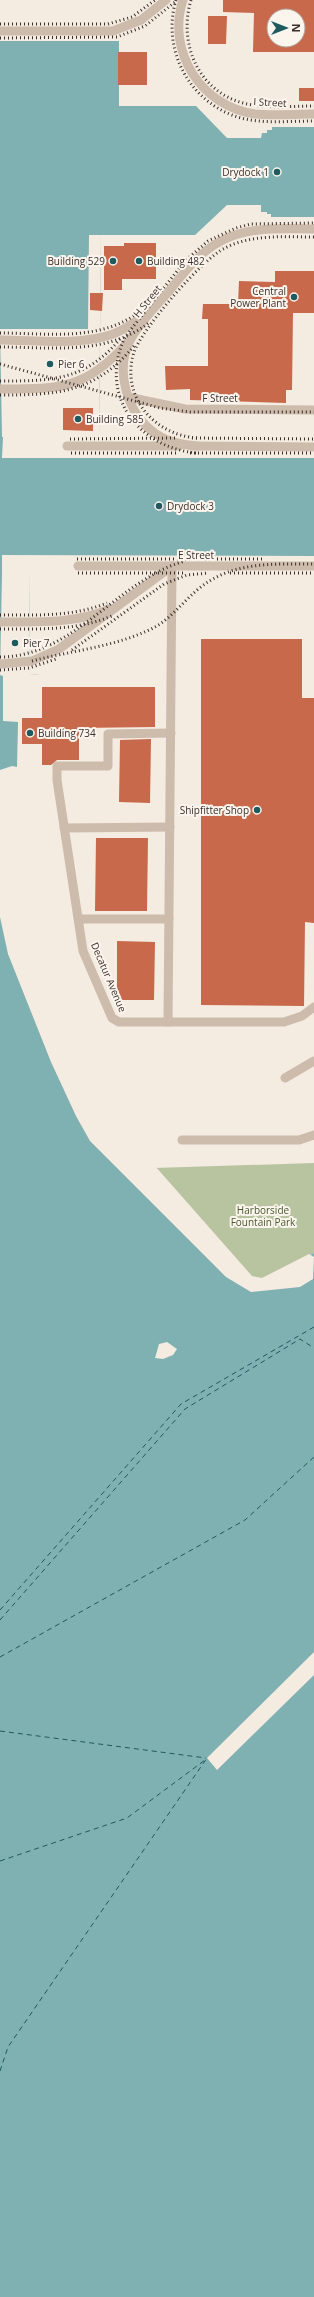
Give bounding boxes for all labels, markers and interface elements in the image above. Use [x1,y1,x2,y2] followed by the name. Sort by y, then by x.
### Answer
[266,8,306,48] north arrow
[289,24,304,32] text: N
[253,94,287,110] street label: I Street
[222,165,269,179] place label: Drydock 1
[272,167,282,177] marker: Drydock 1
[47,254,105,268] place label: Building 529
[147,254,205,268] place label: Building 482
[108,256,118,266] marker: Building 529
[134,256,144,266] marker: Building 482
[130,282,165,320] street label: H Street
[230,284,286,310] place label: Central Power Plant
[289,292,299,302] marker: Central Power Plant
[58,357,85,371] place label: Pier 6
[45,359,55,369] marker: Pier 6
[202,391,238,405] street label: F Street
[86,412,144,426] place label: Building 585
[73,414,83,424] marker: Building 585
[167,499,214,513] place label: Drydock 3
[154,501,164,511] marker: Drydock 3
[178,548,214,562] street label: E Street
[23,636,50,650] place label: Pier 7
[10,638,20,648] marker: Pier 7
[38,726,96,740] place label: Building 734
[25,728,35,738] marker: Building 734
[180,803,249,817] place label: Shipfitter Shop
[252,805,262,815] marker: Shipfitter Shop
[88,940,130,1014] street label: Decatur Avenue
[231,1203,296,1229] park label: Harborside Fountain Park

